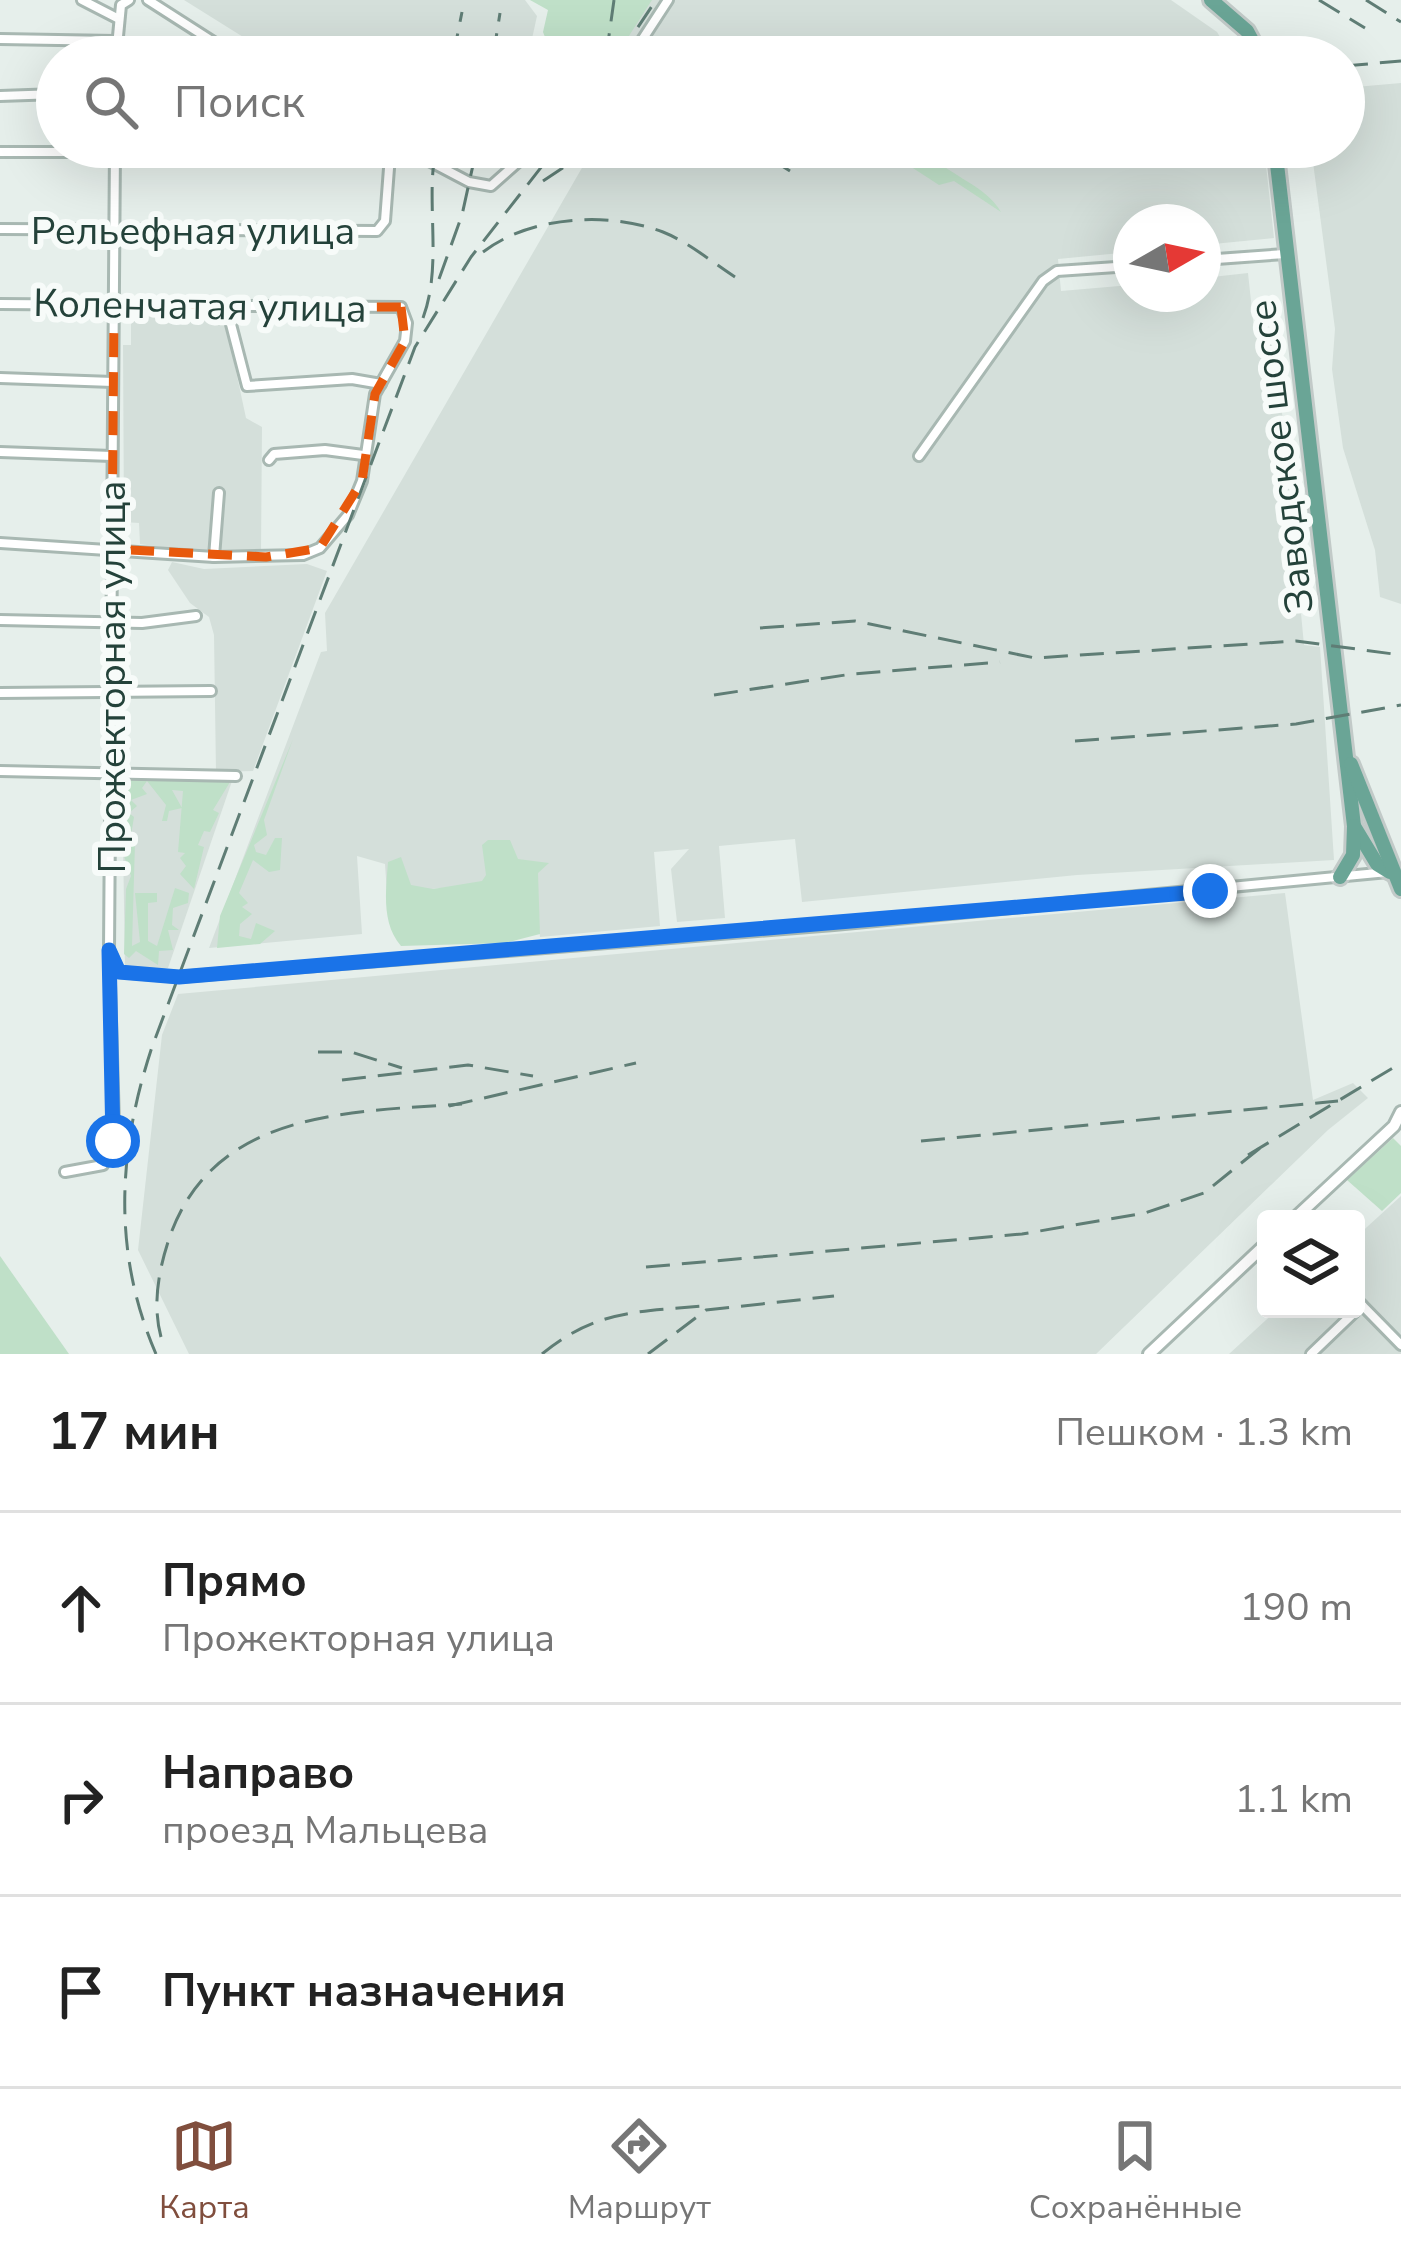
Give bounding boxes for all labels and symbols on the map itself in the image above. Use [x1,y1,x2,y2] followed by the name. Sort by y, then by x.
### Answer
[1113,204,1221,312] north arrow
[31,205,355,258] street label: Рельефная улица
[33,277,367,336] street label: Коленчатая улица
[1236,297,1327,617] street label: Заводское шоссе
[86,480,139,874] street label: Прожекторная улица
[1183,864,1237,918] route end
[86,1114,140,1168] route start

